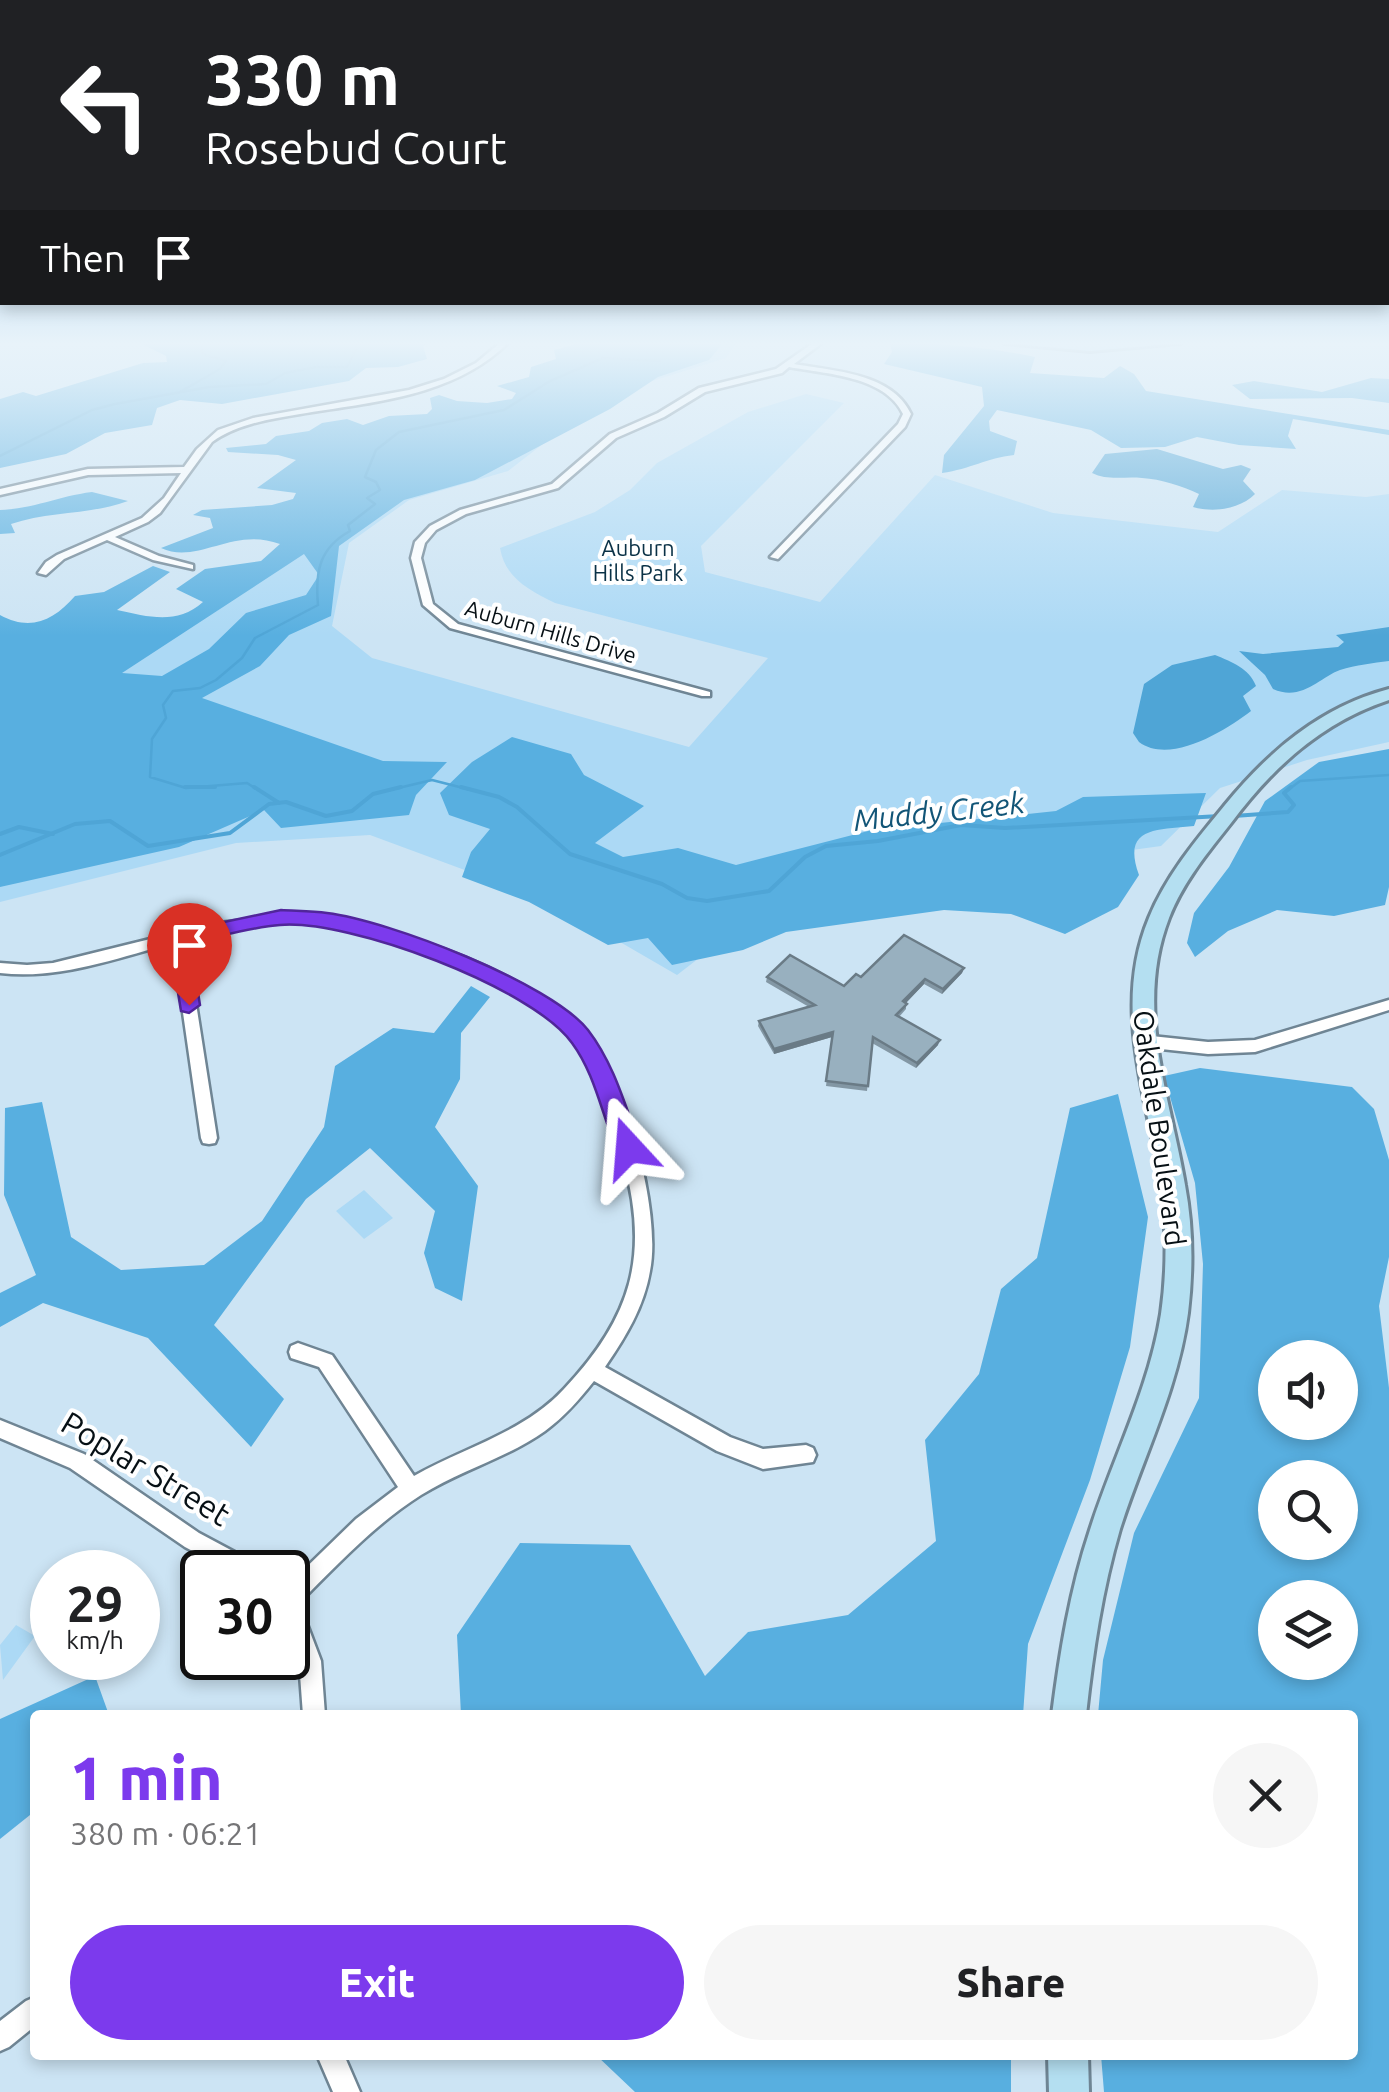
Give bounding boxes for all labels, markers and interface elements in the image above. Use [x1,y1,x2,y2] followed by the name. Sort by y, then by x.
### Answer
[40,40,170,170] icon: left
[205,40,400,118] text: 330 m
[205,122,507,173] text: Rosebud Court
[146,230,201,285] icon: arrive
[40,237,126,279] text: Then
[593,535,683,585] park label: Auburn Hills Park
[462,595,640,667] street label: Auburn Hills Drive
[852,785,1027,837] water label: Muddy Creek
[147,903,232,1006] pin
[162,918,217,973] icon: arrive
[1128,1008,1192,1248] street label: Oakdale Boulevard
[577,1096,681,1200] position arrow
[1258,1340,1358,1680] map controls
[1258,1340,1358,1440] button: sound
[55,1404,237,1533] street label: Poplar Street
[1258,1460,1358,1560] button: search
[180,1550,310,1680] speed limit sign: 30
[67,1575,123,1631] text: 29
[1258,1580,1358,1680] button: layers
[66,1626,124,1654] text: km/h
[1213,1743,1318,1848] button: close
[70,1744,223,1811] text: 1 min
[70,1815,262,1851] text: 380 m · 06:21
[70,1925,684,2040] button: Exit
[704,1925,1318,2040] button: Share

